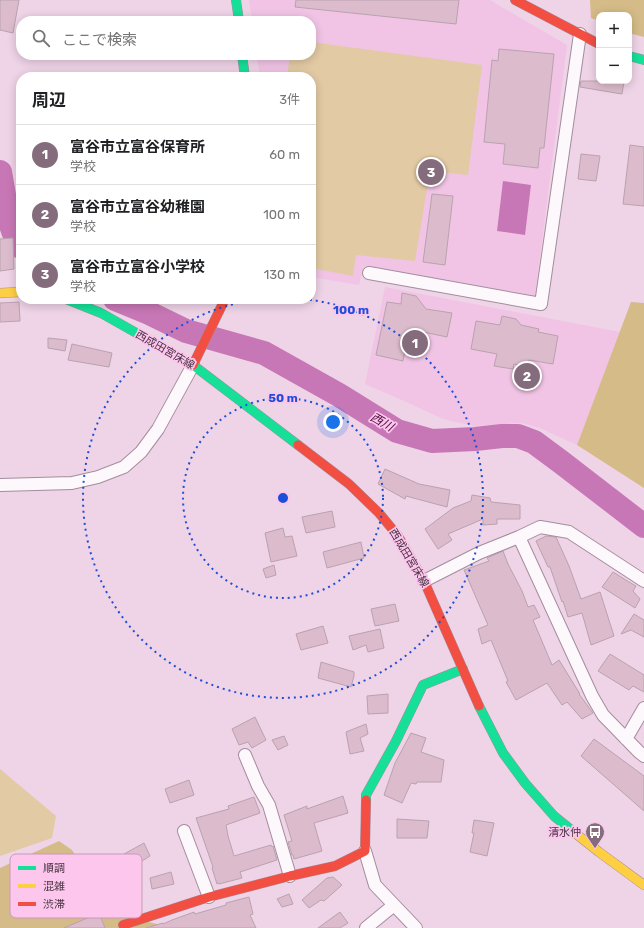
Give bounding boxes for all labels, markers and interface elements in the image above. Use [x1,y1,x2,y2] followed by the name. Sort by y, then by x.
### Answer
[596,12,632,84] map controls
[596,12,632,48] button: +
[16,16,316,60] search box
[30,27,52,49] icon: search
[62,31,137,49] text: ここで検索
[596,48,632,84] button: −
[32,90,66,110] text: 周辺
[279,92,300,107] text: 3件
[70,138,205,156] text: 富谷市立富谷保育所
[42,147,48,162] text: 1
[269,147,300,162] text: 60 m
[418,157,444,187] pin: 3
[70,159,96,174] text: 学校
[70,198,205,216] text: 富谷市立富谷幼稚園
[41,207,49,222] text: 2
[263,207,300,222] text: 100 m
[70,219,96,234] text: 学校
[70,258,205,276] text: 富谷市立富谷小学校
[41,267,49,282] text: 3
[264,267,300,282] text: 130 m
[70,279,96,294] text: 学校
[333,303,369,317] text: 100 m
[133,328,197,372] street label: 西成田宮床線
[402,328,428,358] pin: 1
[514,361,540,391] pin: 2
[268,391,298,405] text: 50 m
[368,410,398,435] water label: 西川
[323,412,343,432] your location
[276,491,290,505] centre of rings
[386,526,432,590] street label: 西成田宮床線
[584,821,606,849] bus stop icon: 清水仲
[548,826,581,839] place label: 清水仲
[10,854,142,918] legend
[43,862,65,875] text: 順調
[43,880,65,893] text: 混雑
[43,898,65,911] text: 渋滞

